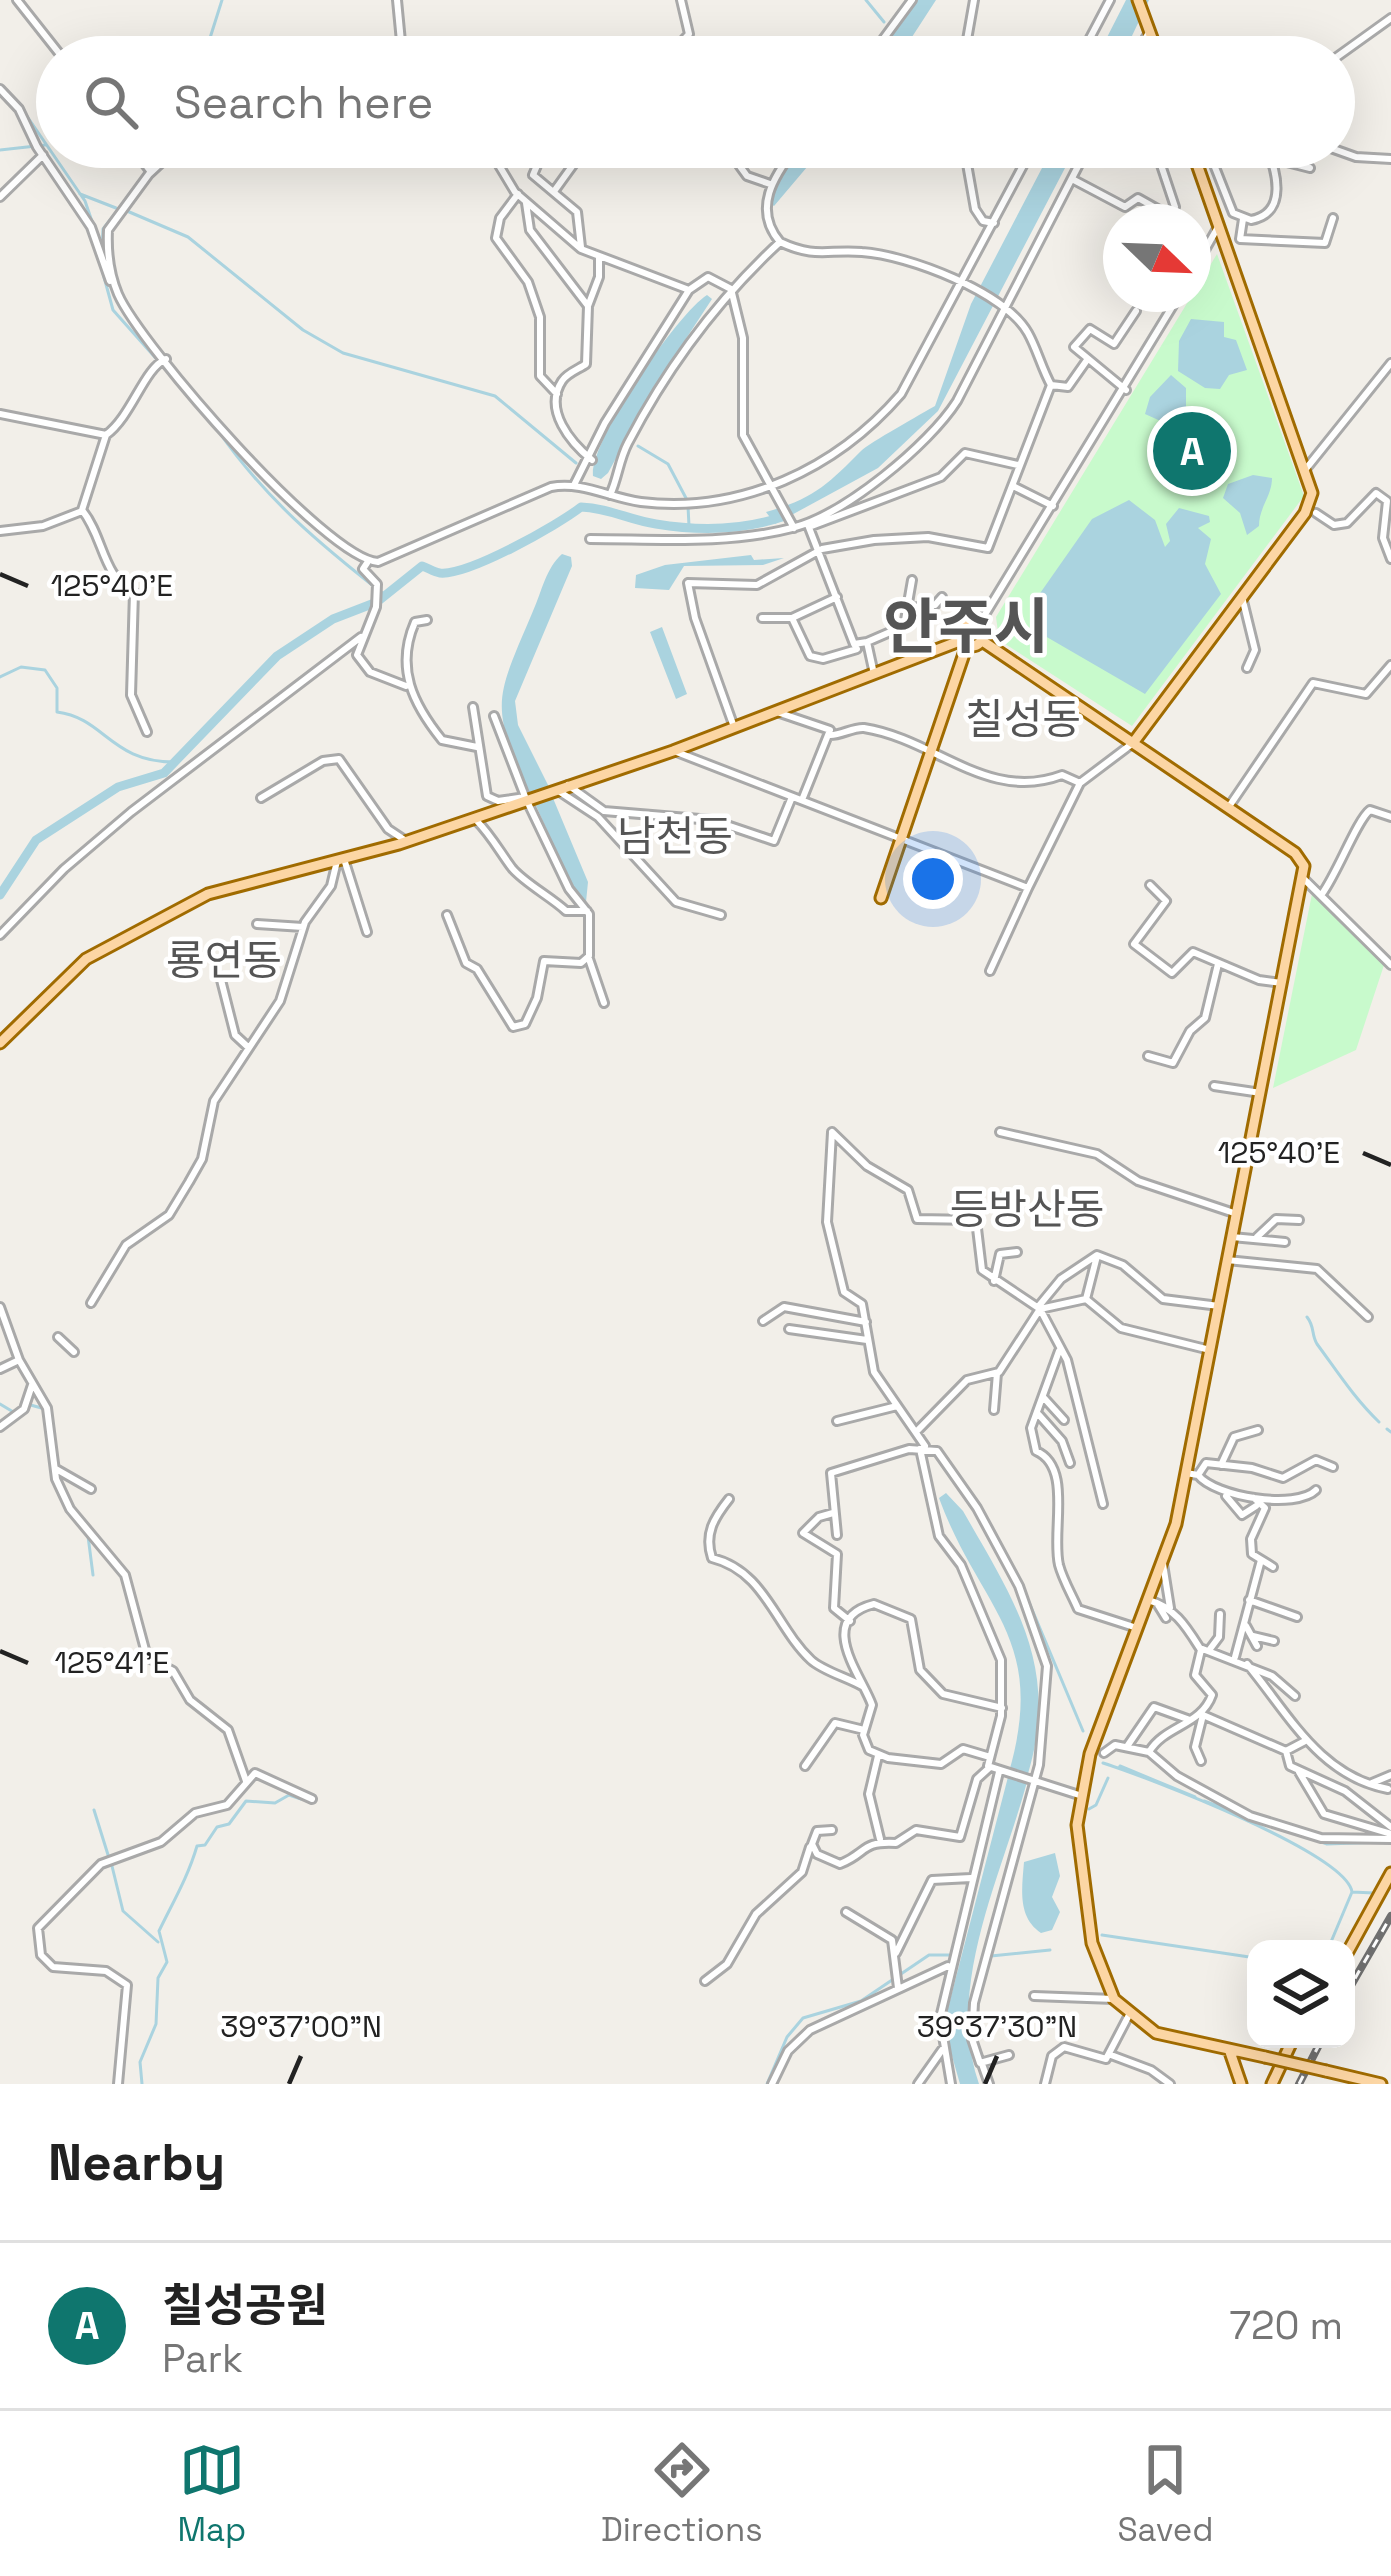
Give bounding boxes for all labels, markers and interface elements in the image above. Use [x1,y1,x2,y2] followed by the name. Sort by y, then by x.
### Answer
[36,36,1355,168] search box
[78,69,144,135] icon: search
[174,74,433,131] text: Search here
[1103,204,1211,312] north arrow
[1153,406,1231,496] pin: A
[51,566,173,605] text: 125°40'E
[883,589,1049,666] district label: 안주시
[965,693,1081,746] district label: 칠성동
[617,810,733,863] district label: 남천동
[903,849,963,909] your location
[166,934,282,987] district label: 룡연동
[1218,1133,1340,1172] text: 125°40'E
[950,1183,1104,1236] district label: 등방산동
[54,1643,170,1682] text: 125°41'E
[1247,1940,1355,2048] map controls
[1247,1940,1355,2048] button: layers
[220,2007,382,2046] text: 39°37'00"N
[917,2007,1077,2046] text: 39°37'30"N
[48,2130,225,2195] text: Nearby
[162,2277,328,2334] text: 칠성공원
[75,2301,99,2350] text: A
[1229,2301,1343,2350] text: 720 m
[162,2334,243,2383] text: Park
[177,2437,246,2551] tab: Map
[601,2437,763,2551] tab: Directions
[1117,2437,1214,2551] tab: Saved

